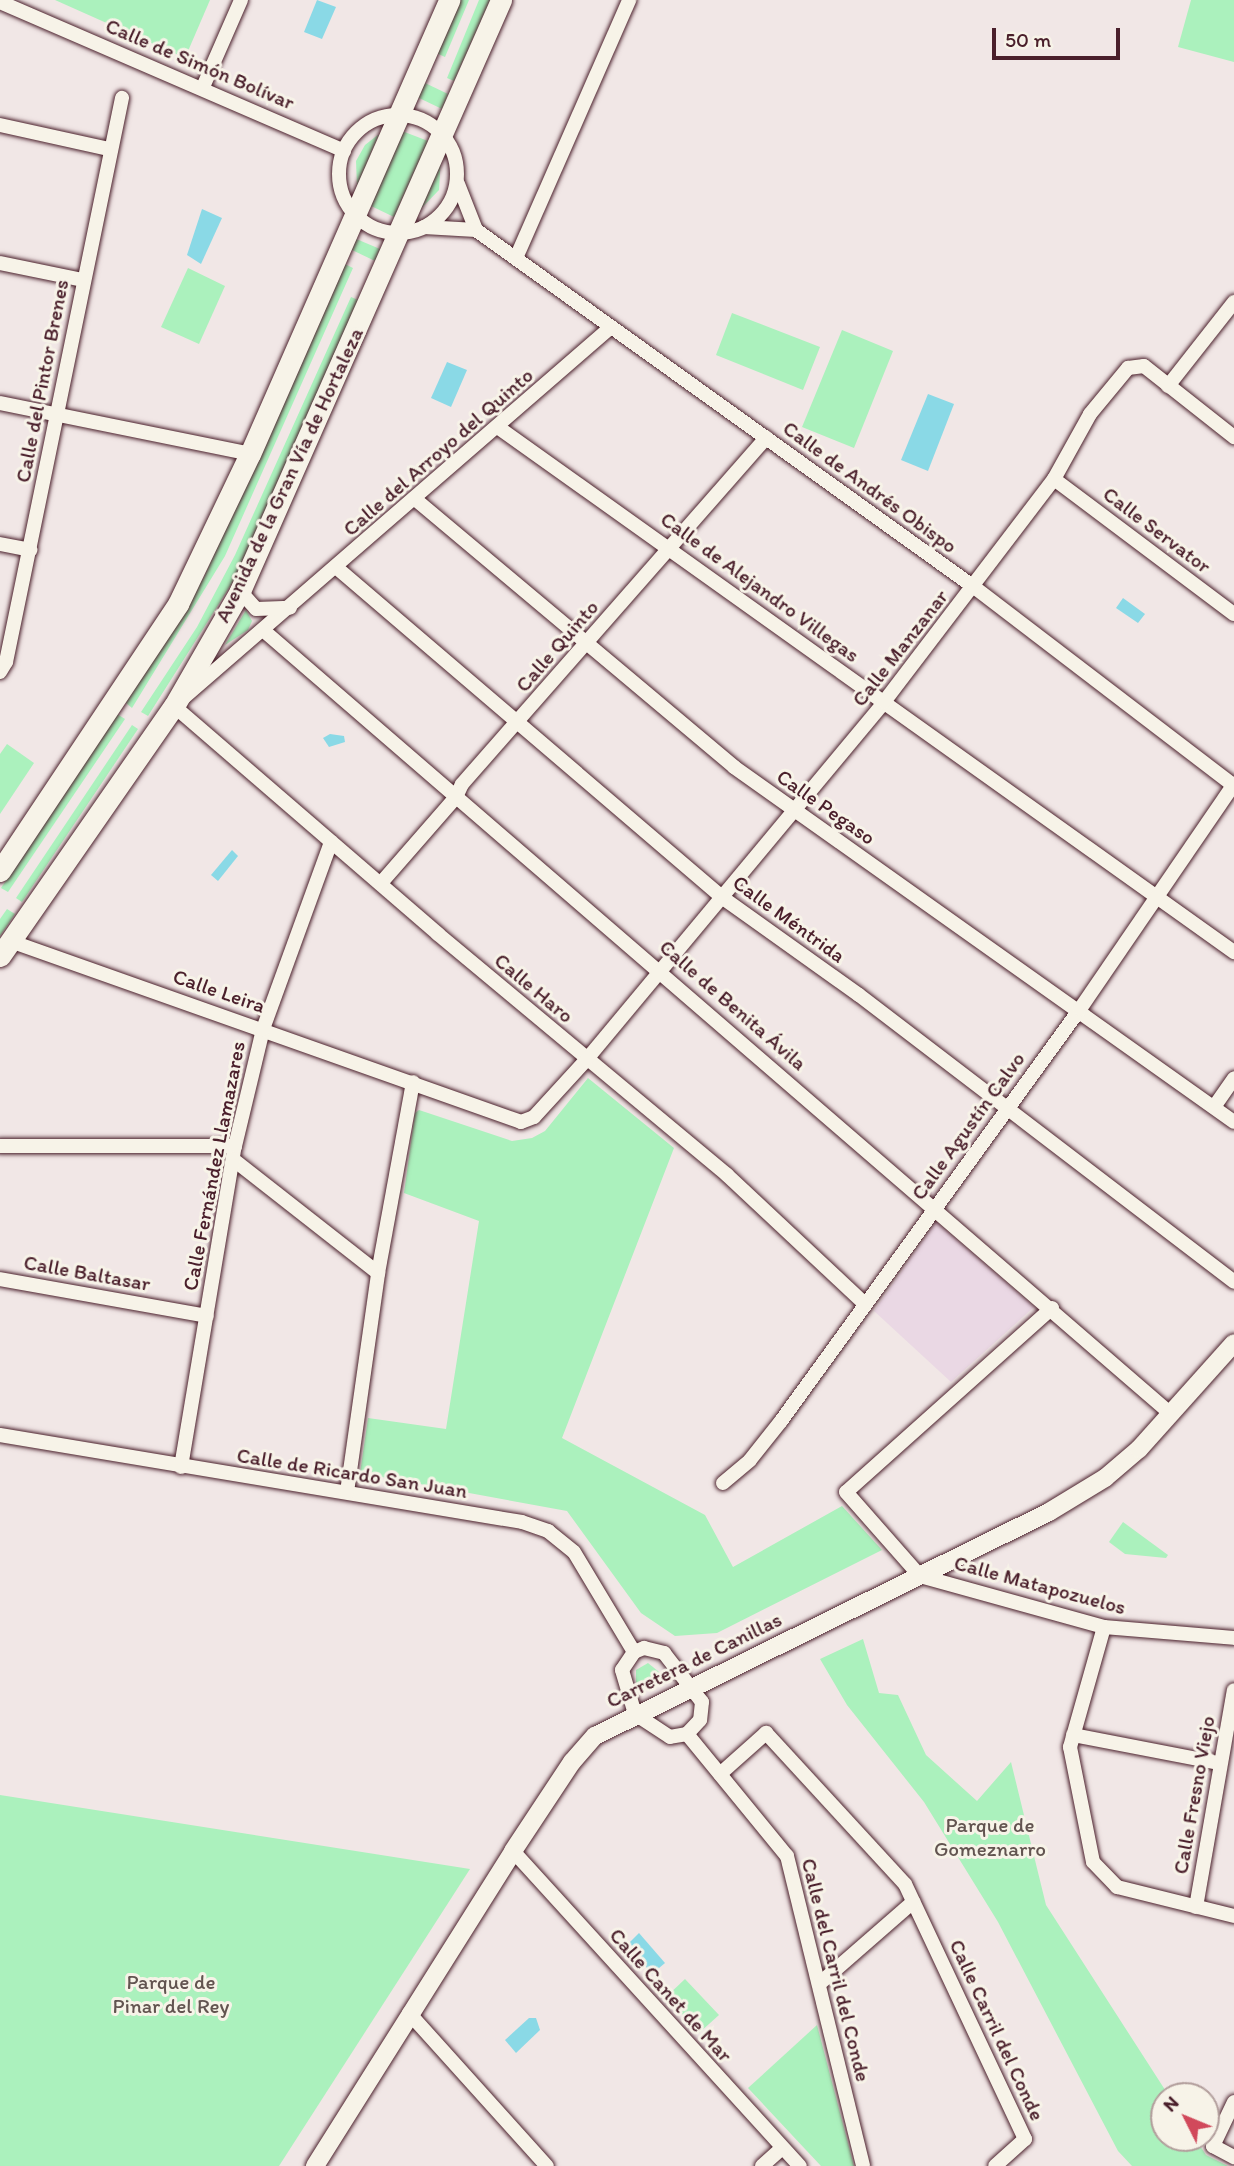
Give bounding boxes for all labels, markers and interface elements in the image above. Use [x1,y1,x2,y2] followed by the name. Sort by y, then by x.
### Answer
[102,13,298,115] street label: Calle de Simón Bolívar
[996,14,1124,58] scale bar
[1005,27,1051,52] text: 50 m
[10,277,74,485] street label: Calle del Pintor Brenes
[209,324,369,626] street label: Avenida de la Gran Vía de Hortaleza
[338,363,538,541] street label: Calle del Arroyo del Quinto
[778,415,962,559] street label: Calle de Andrés Obispo
[1098,481,1216,579] street label: Calle Servator
[656,506,864,668] street label: Calle de Alejandro Villegas
[847,585,953,711] street label: Calle Manzanar
[510,595,604,697] street label: Calle Quinto
[772,764,880,850] street label: Calle Pegaso
[728,870,850,968] street label: Calle Méntrida
[655,934,811,1076] street label: Calle de Benita Ávila
[489,948,579,1028] street label: Calle Haro
[169,963,269,1019] street label: Calle Leira
[178,1040,250,1292] street label: Calle Fernández Llamazares
[906,1047,1030,1205] street label: Calle Agustín Calvo
[22,1249,152,1297] street label: Calle Baltasar
[235,1442,469,1504] street label: Calle de Ricardo San Juan
[952,1550,1128,1620] street label: Calle Matapozuelos
[602,1606,786,1714] street label: Carretera de Canillas
[1168,1714,1220,1876] street label: Calle Fresno Viejo
[934,1812,1046,1862] park label: Parque de Gomeznarro
[796,1856,876,2084] street label: Calle del Carril del Conde
[604,1923,738,2067] street label: Calle Canet de Mar
[944,1935,1050,2125] street label: Calle Carril del Conde
[113,1969,229,2019] park label: Parque de Pinar del Rey
[1150,2082,1220,2152] north arrow
[1158,2091,1184,2116] text: N

